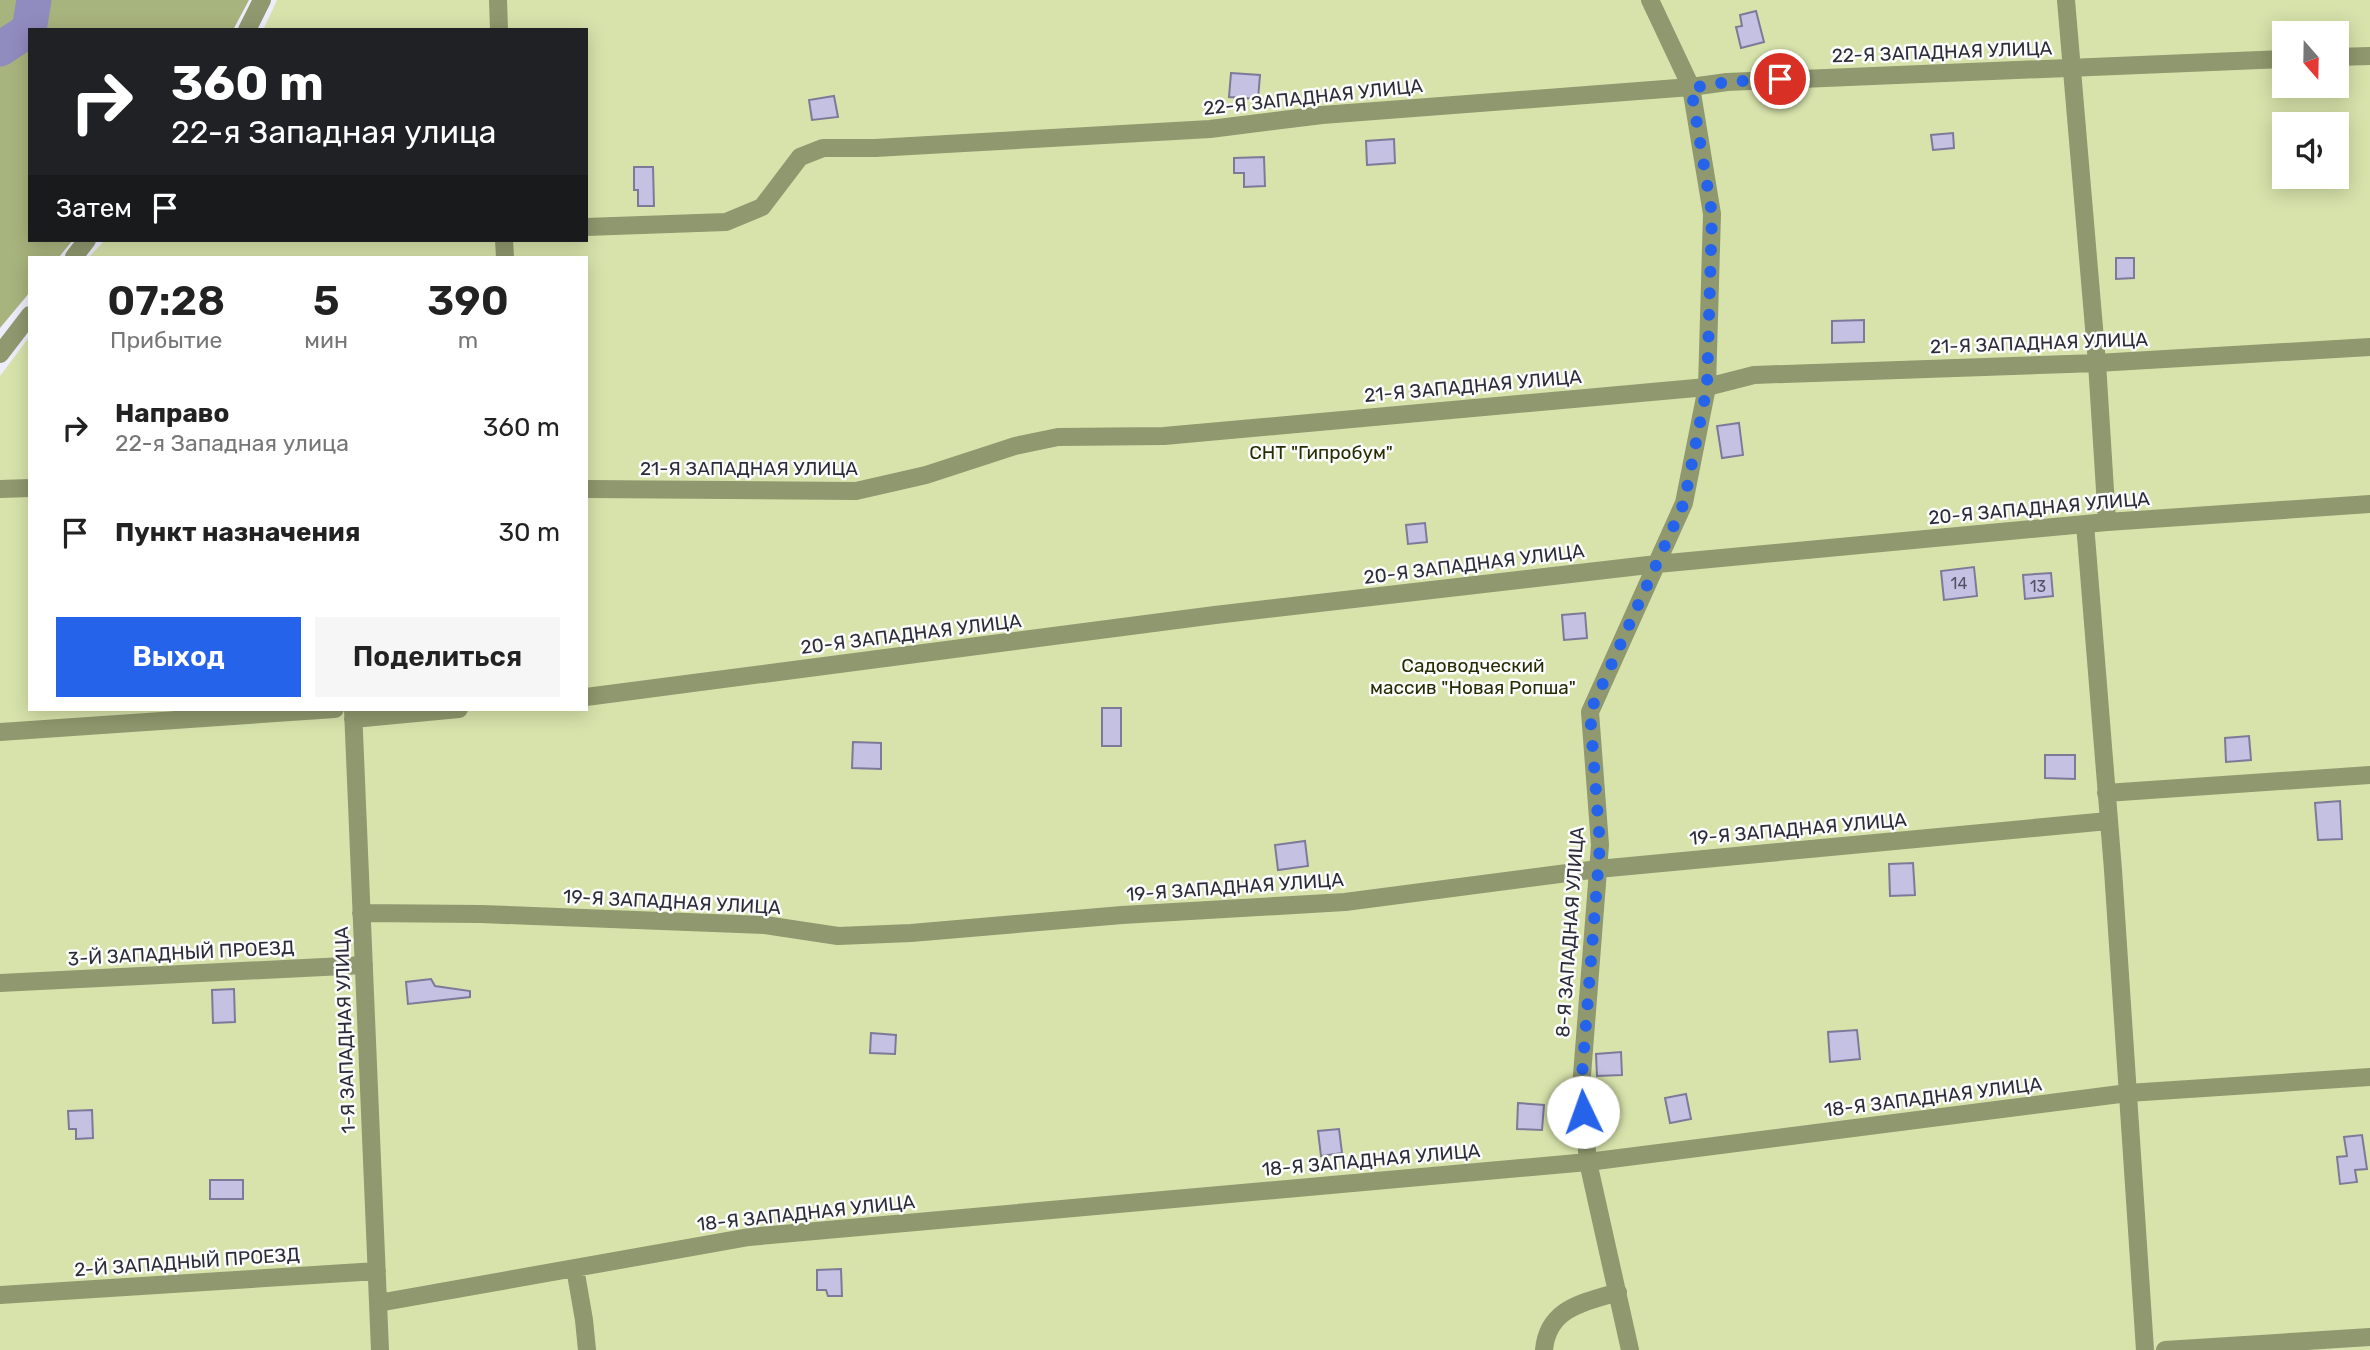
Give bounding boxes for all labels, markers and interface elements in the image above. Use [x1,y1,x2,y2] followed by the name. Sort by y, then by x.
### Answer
[2272,21,2348,98] north arrow
[2272,21,2349,189] map controls
[1831,37,2053,67] street label: 22-Я ЗАПАДНАЯ УЛИЦА
[1750,49,1810,109] pin
[171,54,324,112] text: 360 m
[56,56,147,147] icon: right
[1761,60,1799,98] icon: arrive
[1202,74,1424,120] street label: 22-Я ЗАПАДНАЯ УЛИЦА
[2272,112,2349,189] button: sound
[171,113,496,151] text: 22-я Западная улица
[146,189,184,227] icon: arrive
[56,193,132,224] text: Затем
[107,276,225,326] text: 07:28
[313,276,339,326] text: 5
[427,276,509,326] text: 390
[110,326,222,354] text: Прибытие
[304,326,348,354] text: мин
[458,326,478,354] text: m
[1930,328,2149,358] street label: 21-Я ЗАПАДНАЯ УЛИЦА
[1363,365,1583,407] street label: 21-Я ЗАПАДНАЯ УЛИЦА
[115,398,229,429] text: Направо
[56,409,94,447] icon: right
[483,412,560,443] text: 360 m
[115,429,349,457] text: 22-я Западная улица
[1249,441,1393,464] park label: СНТ "Гипробум"
[640,457,858,480] street label: 21-Я ЗАПАДНАЯ УЛИЦА
[1927,487,2151,529] street label: 20-Я ЗАПАДНАЯ УЛИЦА
[56,514,94,552] icon: arrive
[115,517,360,548] text: Пункт назначения
[498,517,560,548] text: 30 m
[1362,539,1586,589] street label: 20-Я ЗАПАДНАЯ УЛИЦА
[1951,574,1967,593] house number: 14
[2030,577,2046,596] house number: 13
[799,609,1023,659] street label: 20-Я ЗАПАДНАЯ УЛИЦА
[56,617,301,697] button: Выход
[315,617,560,697] button: Поделиться
[1370,654,1576,699] park label: Садоводческий массив "Новая Ропша"
[1688,808,1908,850] street label: 19-Я ЗАПАДНАЯ УЛИЦА
[1551,826,1589,1038] street label: 8-Я ЗАПАДНАЯ УЛИЦА
[1125,868,1345,906] street label: 19-Я ЗАПАДНАЯ УЛИЦА
[563,885,782,919] street label: 19-Я ЗАПАДНАЯ УЛИЦА
[330,926,360,1134] street label: 1-Я ЗАПАДНАЯ УЛИЦА
[67,936,295,970] street label: 3-Й ЗАПАДНЫЙ ПРОЕЗД
[1823,1072,2043,1122] street label: 18-Я ЗАПАДНАЯ УЛИЦА
[1546,1075,1620,1149] position arrow
[1261,1139,1481,1181] street label: 18-Я ЗАПАДНАЯ УЛИЦА
[696,1190,916,1236] street label: 18-Я ЗАПАДНАЯ УЛИЦА
[73,1243,301,1281] street label: 2-Й ЗАПАДНЫЙ ПРОЕЗД

